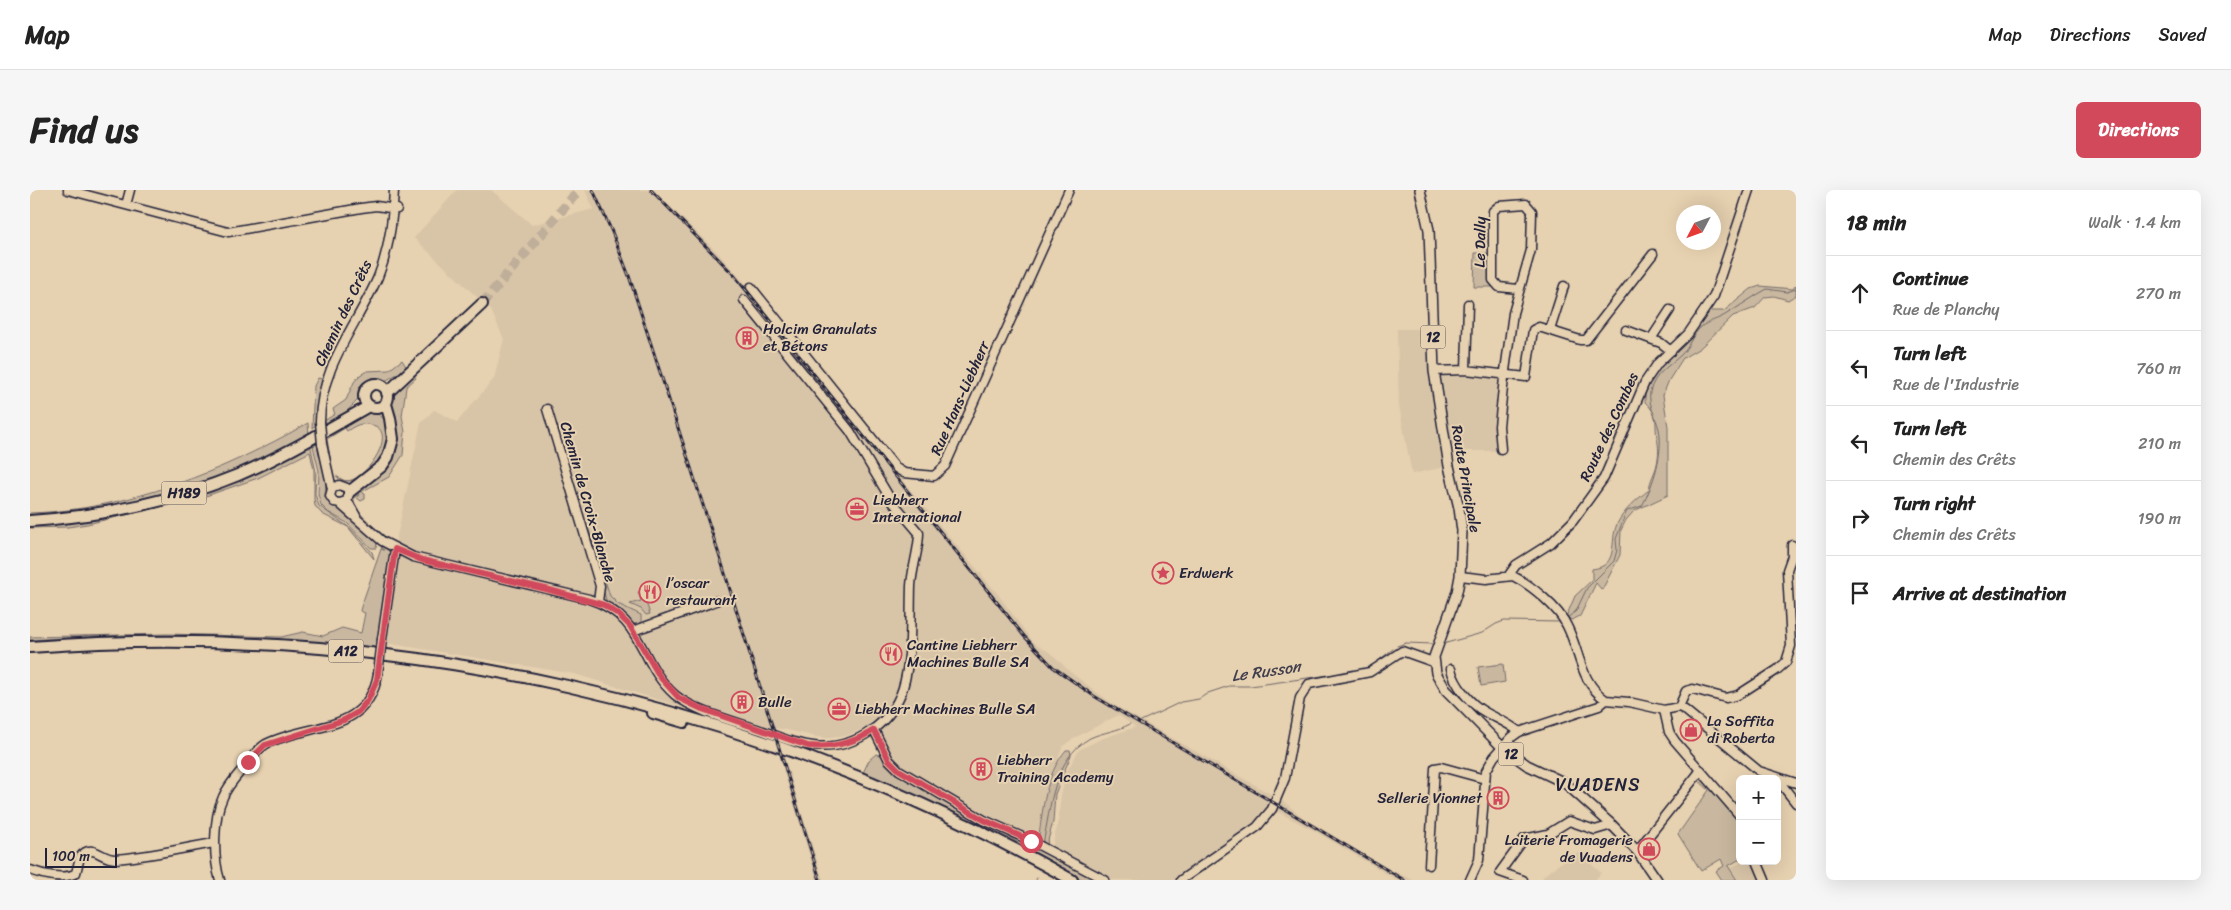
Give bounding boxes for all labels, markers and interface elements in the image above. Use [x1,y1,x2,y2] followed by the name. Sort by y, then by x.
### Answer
[25,14,69,56] text: Map
[1989,19,2022,51] text: Map
[2050,19,2131,51] text: Directions
[2159,19,2206,51] text: Saved
[30,99,138,161] text: Find us
[2076,102,2201,158] button: Directions
[1846,204,1906,242] text: 18 min
[1676,205,1721,250] north arrow
[2088,208,2181,237] text: Walk · 1.4 km
[1467,216,1493,268] street label: Le Dally
[307,255,379,371] street label: Chemin des Crêts
[1893,262,1969,295] text: Continue
[1846,279,1874,307] icon: ahead
[2136,279,2181,308] text: 270 m
[1893,295,2000,324] text: Rue de Planchy
[763,316,877,359] place label: Holcim Granulats et Bétons
[735,326,759,350] building icon: Holcim Granulats et Bétons
[1420,326,1446,348] road number: 12
[923,336,997,459] street label: Rue Hans-Liebherr
[1893,337,1966,370] text: Turn left
[1846,354,1874,382] icon: left
[2136,354,2181,383] text: 760 m
[1572,367,1646,486] street label: Route des Combes
[1893,370,2019,399] text: Rue de l'Industrie
[1893,412,1966,445] text: Turn left
[553,419,623,586] street label: Chemin de Croix-Blanche
[1444,423,1488,535] street label: Route Principale
[1846,429,1874,457] icon: left
[2138,429,2181,458] text: 210 m
[1893,445,2016,474] text: Chemin des Crêts
[162,482,206,504] road number: H189
[872,487,962,530] place label: Liebherr International
[1893,487,1975,520] text: Turn right
[845,497,869,521] office icon: Liebherr International
[1846,504,1874,532] icon: right
[2138,504,2181,533] text: 190 m
[1893,520,2016,549] text: Chemin des Crêts
[1179,560,1234,586] place label: Erdwerk
[1151,561,1175,585] place icon: Erdwerk
[666,570,737,613] place label: l’oscar restaurant
[1893,577,2066,610] text: Arrive at destination
[1846,579,1874,607] icon: arrive
[638,580,662,604] restaurant icon: l’oscar restaurant
[907,632,1029,675] place label: Cantine Liebherr Machines Bulle SA
[328,640,364,662] road number: A12
[879,642,903,666] restaurant icon: Cantine Liebherr Machines Bulle SA
[1230,651,1305,690] water label: Le Russon
[758,689,792,715] place label: Bulle
[730,690,754,714] building icon: Bulle
[855,696,1036,722] place label: Liebherr Machines Bulle SA
[827,697,851,721] office icon: Liebherr Machines Bulle SA
[1707,708,1776,751] place label: La Soffita di Roberta
[1679,718,1703,742] shop icon: La Soffita di Roberta
[1498,742,1524,766] road number: 12
[997,747,1114,790] place label: Liebherr Training Academy
[237,751,260,774] route end
[969,757,993,781] building icon: Liebherr Training Academy
[1555,769,1641,801] district label: VUADENS
[1736,775,1781,865] map controls
[1736,775,1781,820] button: +
[1377,785,1483,811] place label: Sellerie Vionnet
[1486,786,1510,810] building icon: Sellerie Vionnet
[1736,820,1781,865] button: −
[1505,827,1633,870] place label: Laiterie Fromagerie de Vuadens
[1020,830,1043,853] route start
[1637,837,1661,861] shop icon: Laiterie Fromagerie de Vuadens
[52,844,90,869] text: 100 m
[45,845,118,868] scale bar

